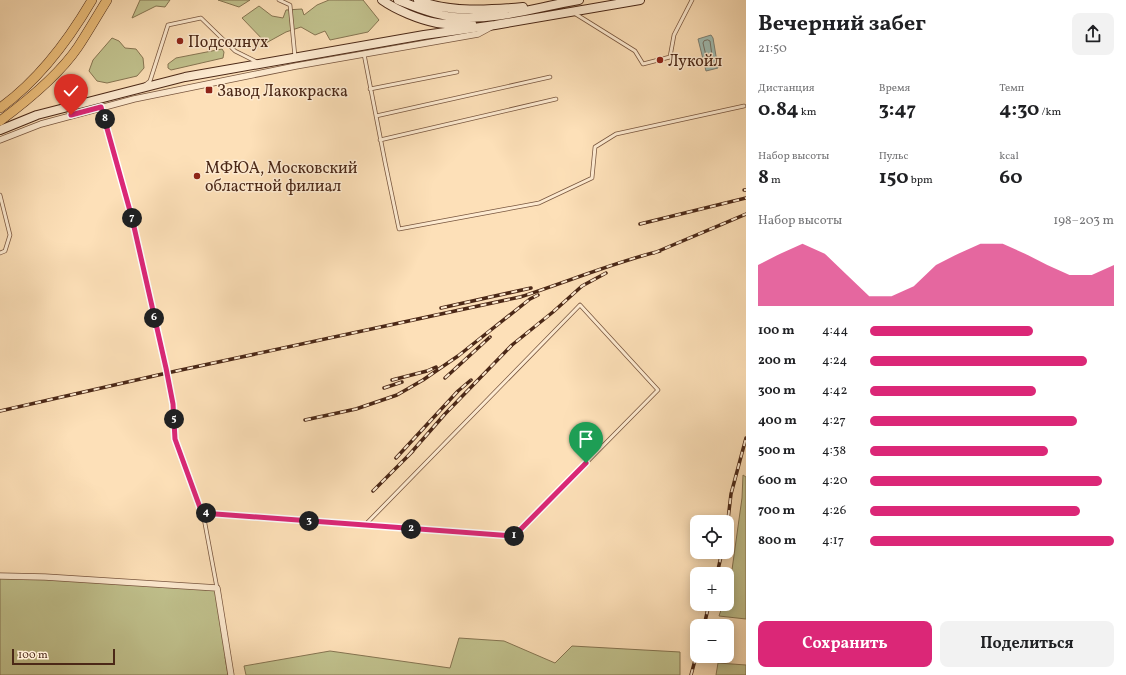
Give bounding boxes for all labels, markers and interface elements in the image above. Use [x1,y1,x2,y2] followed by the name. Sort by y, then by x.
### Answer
[758,9,926,40] text: Вечерний забег
[1072,13,1114,55] button: share
[188,32,268,54] place label: Подсолнух
[175,36,185,46] marker: Подсолнух
[758,40,787,58] text: 21:50
[668,51,723,73] place label: Лукойл
[655,55,665,65] marker: Лукойл
[54,74,88,115] pin
[60,80,82,102] icon: check
[217,81,348,103] place label: Завод Лакокраска
[758,81,815,96] text: Дистанция
[879,81,910,96] text: Время
[999,81,1024,96] text: Темп
[204,85,214,95] marker: Завод Лакокраска
[758,96,799,124] text: 0.84
[879,96,916,124] text: 3:47
[999,96,1039,124] text: 4:30
[799,105,816,120] text: km
[1039,105,1061,120] text: /km
[95,109,115,129] pin: 8
[102,111,108,126] text: 8
[758,149,829,164] text: Набор высоты
[879,149,908,164] text: Пульс
[999,149,1019,164] text: kcal
[205,158,358,198] place label: МФЮА, Московский областной филиал
[758,164,769,192] text: 8
[879,164,908,192] text: 150
[999,164,1023,192] text: 60
[192,171,202,181] marker: МФЮА, Московский областной филиал
[769,173,781,188] text: m
[908,173,933,188] text: bpm
[122,208,142,228] pin: 7
[129,210,135,225] text: 7
[758,212,842,230] text: Набор высоты
[1053,212,1114,230] text: 198–203 m
[144,308,164,328] pin: 6
[151,310,157,325] text: 6
[758,322,795,340] text: 100 m
[822,322,848,340] text: 4:44
[758,352,796,370] text: 200 m
[822,352,847,370] text: 4:24
[758,382,796,400] text: 300 m
[822,382,848,400] text: 4:42
[164,409,184,429] pin: 5
[171,411,177,426] text: 5
[758,412,797,430] text: 400 m
[822,412,846,430] text: 4:27
[569,422,603,463] pin
[575,428,597,450] icon: arrive
[758,442,795,460] text: 500 m
[822,442,846,460] text: 4:38
[758,472,796,490] text: 600 m
[822,472,848,490] text: 4:20
[758,502,795,520] text: 700 m
[822,502,846,520] text: 4:26
[196,503,216,523] pin: 4
[203,505,209,520] text: 4
[299,511,319,531] pin: 3
[306,513,312,528] text: 3
[690,515,734,663] map controls
[690,515,734,559] button: locate
[401,519,421,539] pin: 2
[408,521,414,536] text: 2
[504,526,524,546] pin: 1
[512,528,516,543] text: 1
[758,532,796,550] text: 800 m
[822,532,844,550] text: 4:17
[690,567,734,611] button: +
[690,619,734,663] button: −
[758,621,932,667] button: Сохранить
[940,621,1114,667] button: Поделиться
[12,647,115,666] scale bar
[18,648,48,663] text: 100 m

